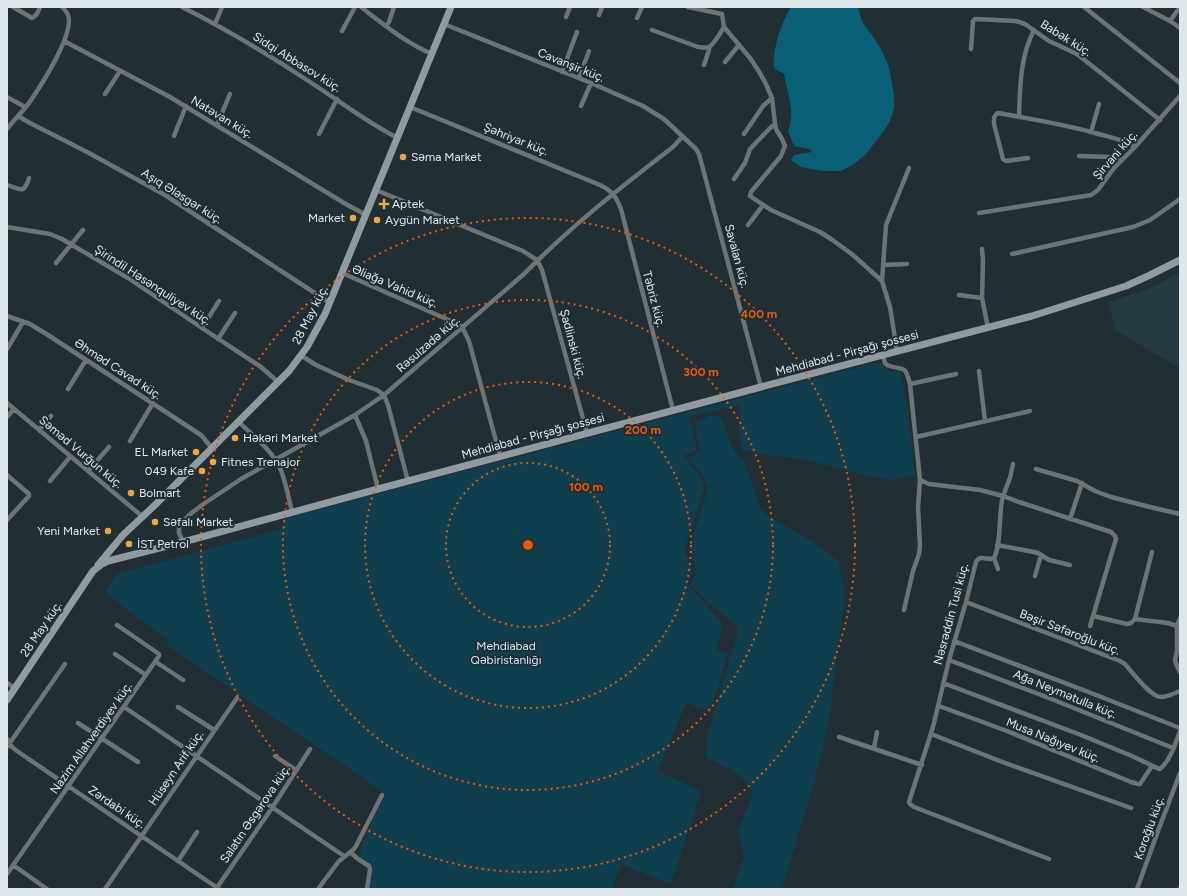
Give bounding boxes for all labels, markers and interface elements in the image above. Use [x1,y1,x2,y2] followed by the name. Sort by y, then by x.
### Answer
[1038,17,1094,59] street label: Babək küç.
[250,29,344,95] street label: Sidqi Abbasov küç.
[536,45,606,85] street label: Cavanşir küç.
[188,93,256,141] street label: Natəvan küç.
[482,120,550,158] street label: Şəhriyar küç.
[1090,128,1140,182] street label: Şirvani küç.
[411,150,482,164] place label: Səma Market
[398,152,408,162] marker: Səma Market
[139,166,225,226] street label: Aşıq Ələsgər küç.
[392,197,424,211] place label: Aptek
[379,199,389,209] marker: Aptek
[308,211,345,225] place label: Market
[348,213,358,223] marker: Market
[385,213,460,227] place label: Aygün Market
[372,215,382,225] marker: Aygün Market
[722,223,752,289] street label: Savalan küç.
[92,242,214,328] street label: Şirindil Həsənquliyev küç.
[350,262,440,310] street label: Əliağa Vahid küç.
[640,269,668,329] street label: Təbriz küç.
[289,283,331,347] street label: 28 May küç.
[741,307,777,321] text: 400 m
[557,308,589,380] street label: Şadlinski küç.
[393,313,463,375] street label: Rəsulzadə küç.
[774,327,920,379] street label: Mehdiabad - Pirşağı şossesi
[72,336,164,402] street label: Əhməd Cavad küç.
[683,365,719,379] text: 300 m
[460,410,606,462] street label: Mehdiabad - Pirşağı şossesi
[36,413,126,491] street label: Səməd Vurğun küç.
[625,423,661,437] text: 200 m
[243,431,319,445] place label: Həkəri Market
[230,433,240,443] marker: Həkəri Market
[135,445,188,459] place label: EL Market
[191,447,201,457] marker: EL Market
[221,455,300,469] place label: Fitnes Trenajor
[208,457,218,467] marker: Fitnes Trenajor
[145,464,194,478] place label: 049 Kafe
[197,466,207,476] marker: 049 Kafe
[569,480,603,494] text: 100 m
[139,486,181,500] place label: Bolmart
[126,488,136,498] marker: Bolmart
[163,515,234,529] place label: Səfalı Market
[150,517,160,527] marker: Səfalı Market
[37,524,100,538] place label: Yeni Market
[103,526,113,536] marker: Yeni Market
[137,537,189,551] place label: İST Petrol
[521,538,535,552] centre of rings
[124,539,134,549] marker: İST Petrol
[931,562,971,666] street label: Nəsrəddin Tusi küç.
[17,599,65,659] street label: 28 May küç.
[1018,606,1122,658] street label: Bəşir Səfəroğlu küç.
[471,639,541,667] park label: Mehdiabad Qəbiristanlığı
[1011,667,1119,721] street label: Ağa Neymətulla küç.
[47,679,135,797] street label: Nazim Allahverdiyev küç.
[1004,715,1102,765] street label: Musa Nağıyev küç.
[146,728,206,808] street label: Hüseyn Arif küç.
[217,762,293,866] street label: Salatın Əsgərova küç.
[86,783,148,831] street label: Zərdabi küç.
[1131,795,1167,861] street label: Koroğlu küç.

